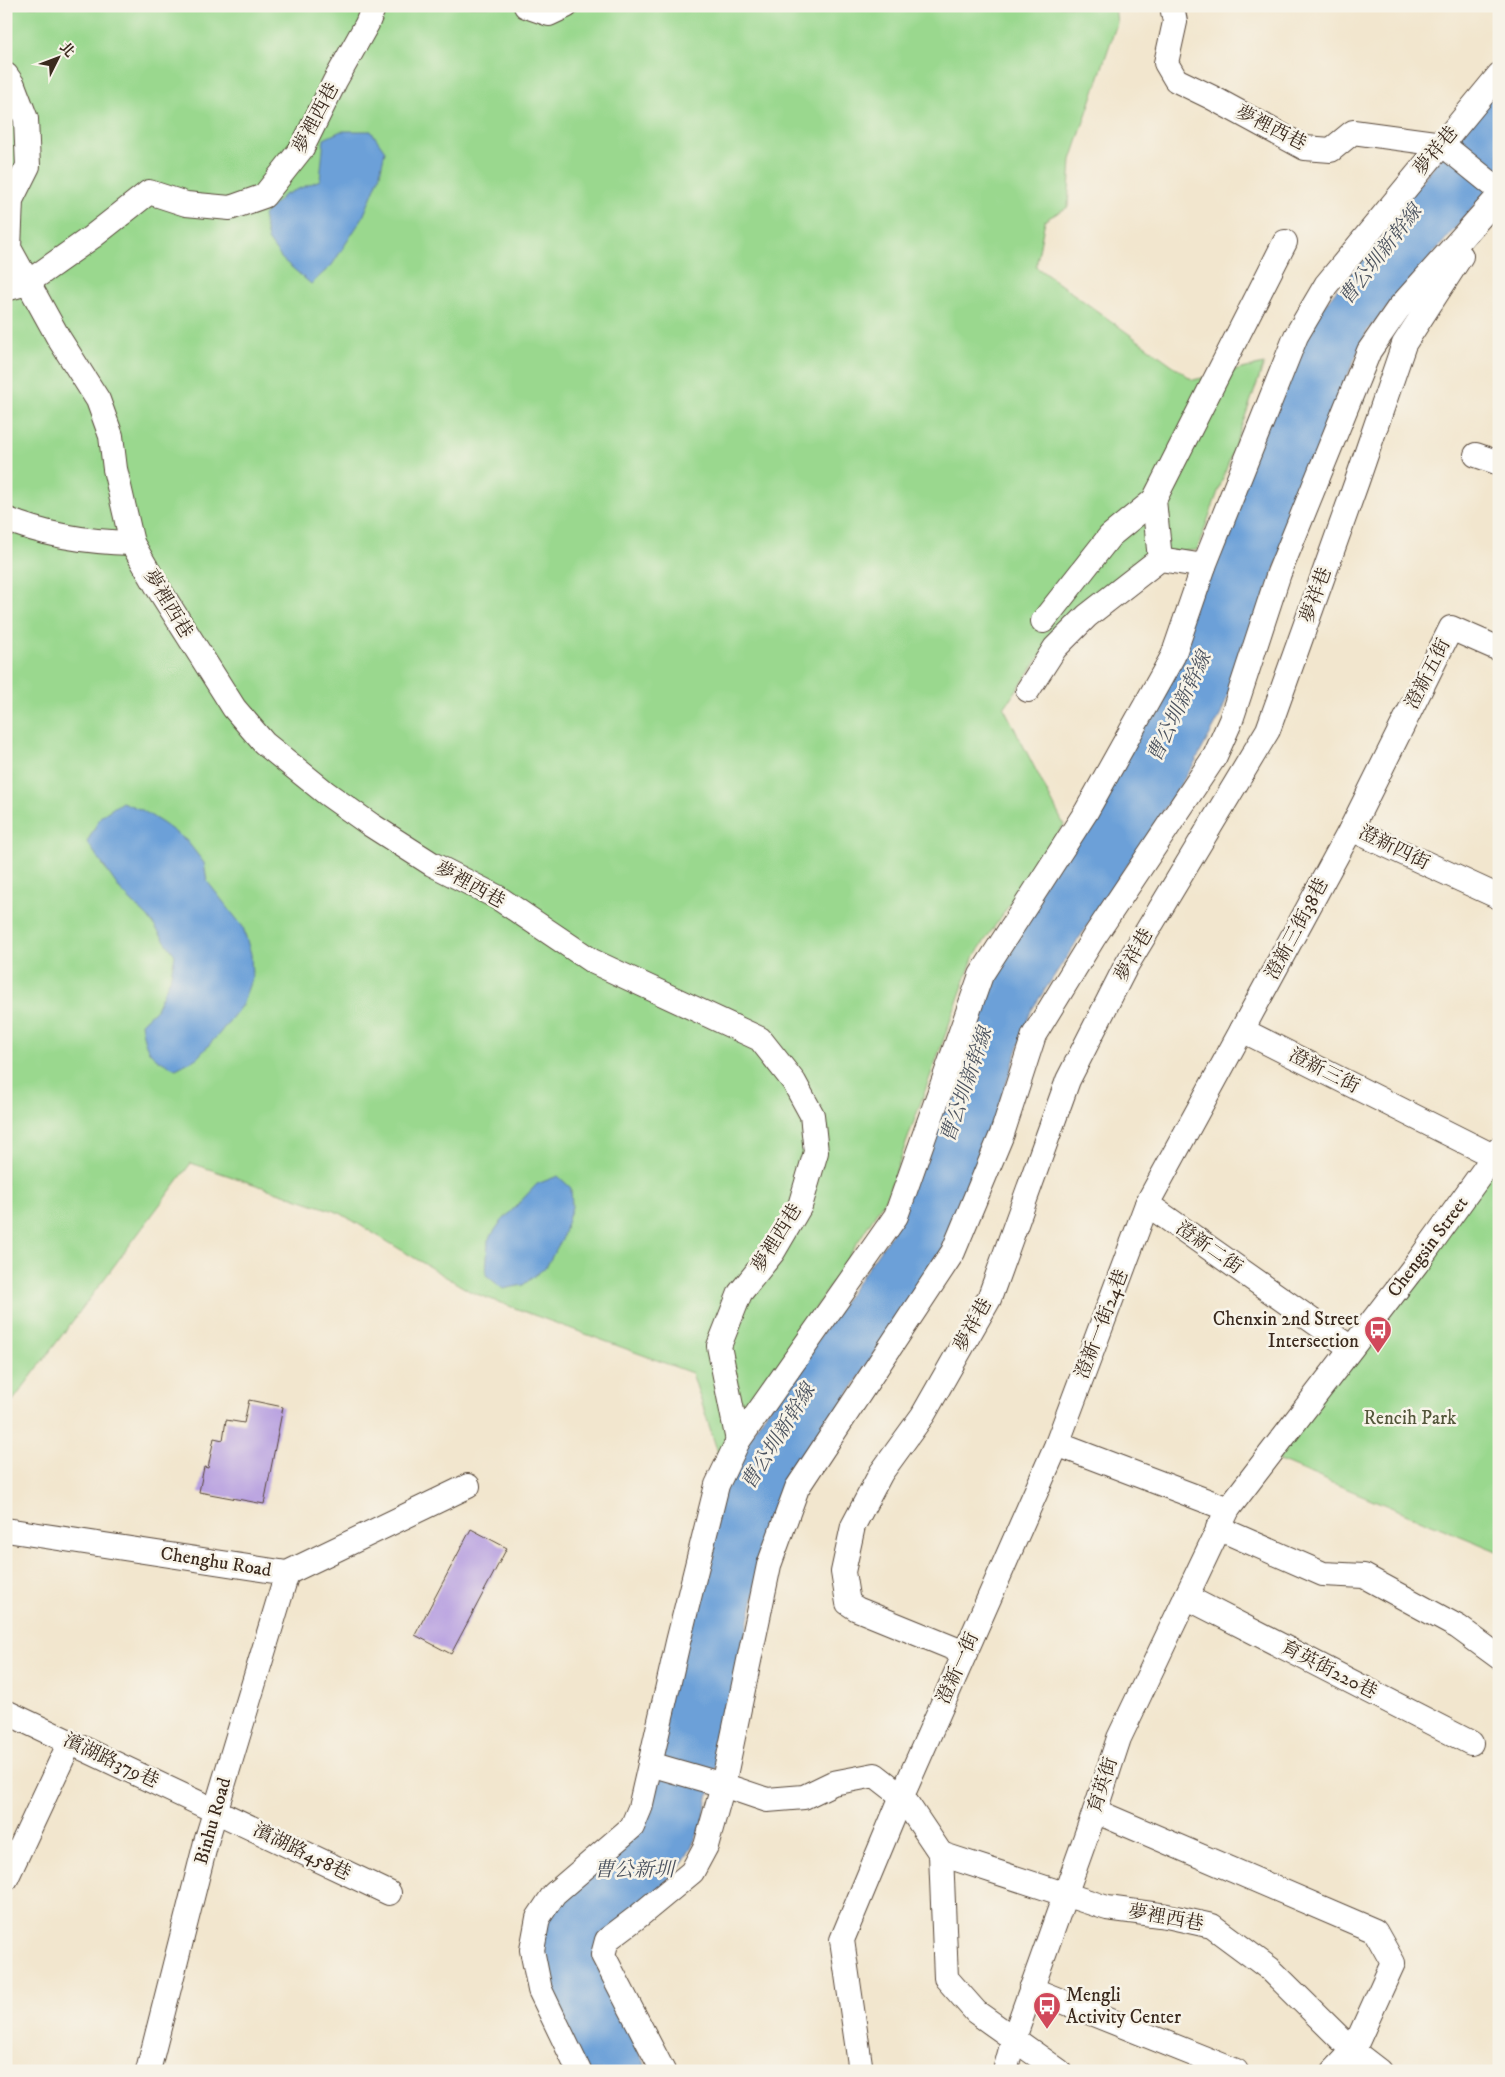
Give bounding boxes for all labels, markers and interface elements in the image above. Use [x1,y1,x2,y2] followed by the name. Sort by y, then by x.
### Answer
[32,32,82,82] north arrow
[56,39,78,61] text: 北
[288,79,344,157] street label: 夢裡西巷
[1232,100,1310,156] street label: 夢裡西巷
[1409,122,1463,180] street label: 夢祥巷
[1334,198,1429,310] water label: 曹公圳新幹線
[1295,564,1337,626] street label: 夢祥巷
[139,565,197,643] street label: 夢裡西巷
[1400,635,1456,713] street label: 澄新五街
[1142,646,1218,766] water label: 曹公圳新幹線
[1355,821,1433,875] street label: 澄新四街
[431,857,509,913] street label: 夢裡西巷
[1261,874,1333,984] street label: 澄新三街38巷
[1110,925,1158,985] street label: 夢祥巷
[936,1022,999,1146] water label: 曹公圳新幹線
[1285,1043,1363,1099] street label: 澄新三街
[1383,1192,1473,1302] street label: Chengsin Street
[747,1200,807,1276] street label: 夢裡西巷
[1171,1217,1247,1279] street label: 澄新二街
[1071,1266,1133,1382] street label: 澄新一街24巷
[949,1294,997,1356] street label: 夢祥巷
[1213,1308,1359,1353] place label: Chenxin 2nd Street Intersection
[1363,1315,1393,1354] bus stop icon: Chenxin 2nd Street Intersection
[737,1378,822,1495] water label: 曹公圳新幹線
[1364,1407,1457,1430] park label: Rencih Park
[159,1542,274,1582] street label: Chenghu Road
[932,1629,984,1707] street label: 澄新一街
[1277,1636,1381,1704] street label: 育英街220巷
[60,1729,162,1793] street label: 濱湖路379巷
[1083,1754,1123,1816] street label: 育英街
[190,1774,236,1867] street label: Binhu Road
[249,1818,355,1886] street label: 濱湖路458巷
[594,1858,677,1883] water label: 曹公新圳
[1127,1900,1205,1936] street label: 夢裡西巷
[1066,1984,1181,2029] place label: Mengli Activity Center
[1032,1991,1062,2030] bus stop icon: Mengli Activity Center

